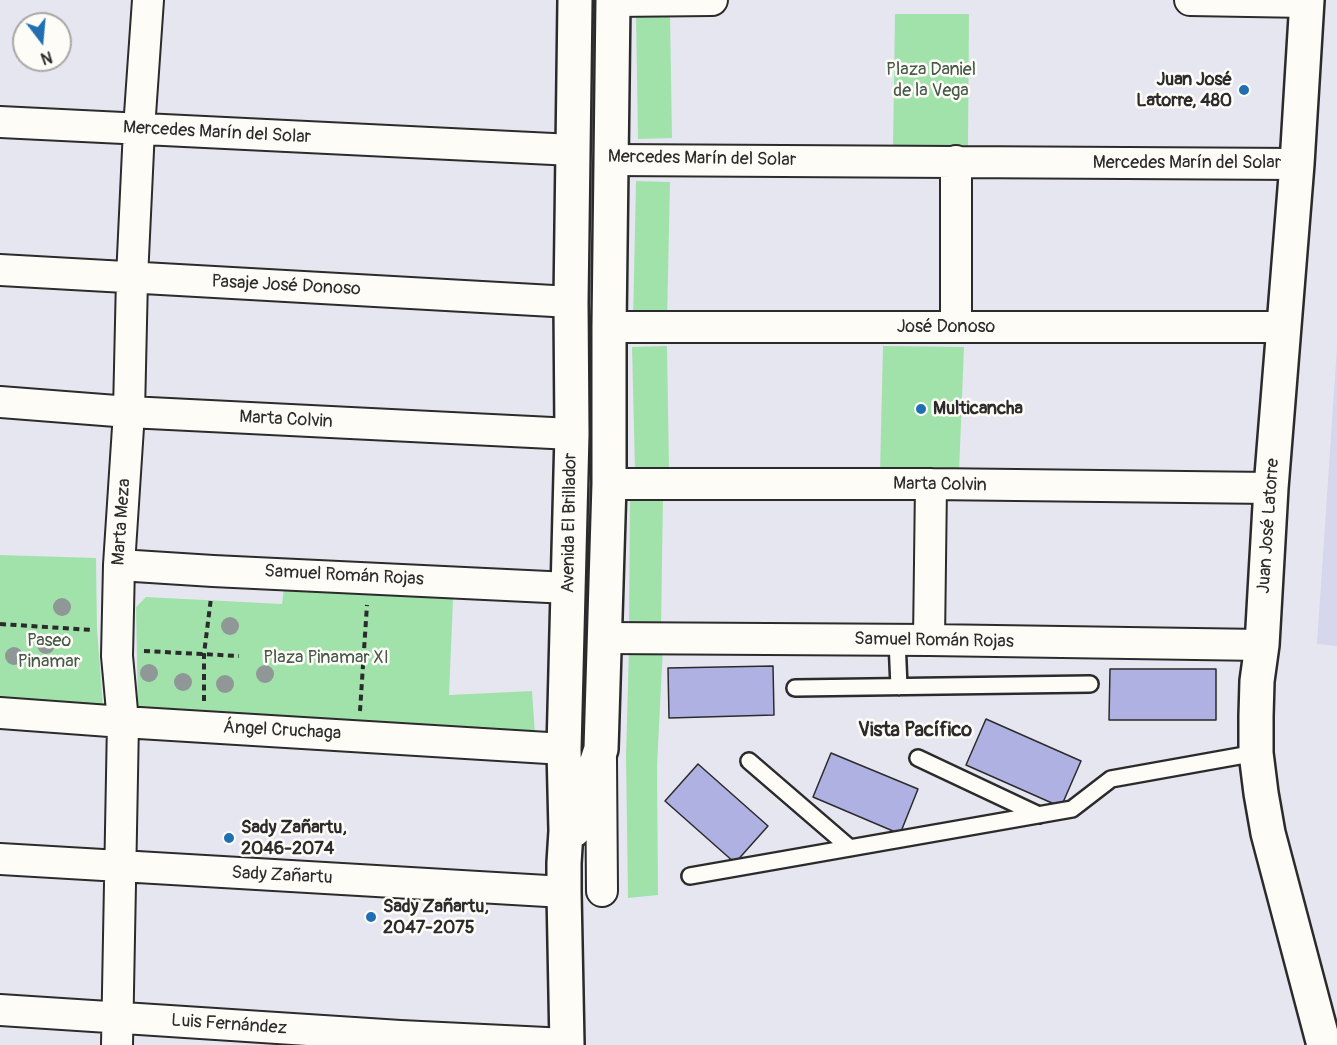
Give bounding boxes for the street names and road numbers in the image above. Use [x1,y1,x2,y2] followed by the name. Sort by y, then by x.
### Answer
[122,117,312,149] street label: Mercedes Marín del Solar
[608,147,796,171] street label: Mercedes Marín del Solar
[1093,152,1281,174] street label: Mercedes Marín del Solar
[211,271,361,301] street label: Pasaje José Donoso
[897,316,995,338] street label: José Donoso
[239,407,333,433] street label: Marta Colvin
[558,453,582,593] street label: Avenida El Brillador
[1253,458,1285,594] street label: Juan José Latorre
[893,473,987,497] street label: Marta Colvin
[108,478,136,566] street label: Marta Meza
[264,561,424,591] street label: Samuel Román Rojas
[854,629,1014,653] street label: Samuel Román Rojas
[222,717,342,745] street label: Ángel Cruchaga
[231,863,333,889] street label: Sady Zañartu
[170,1010,288,1040] street label: Luis Fernández

